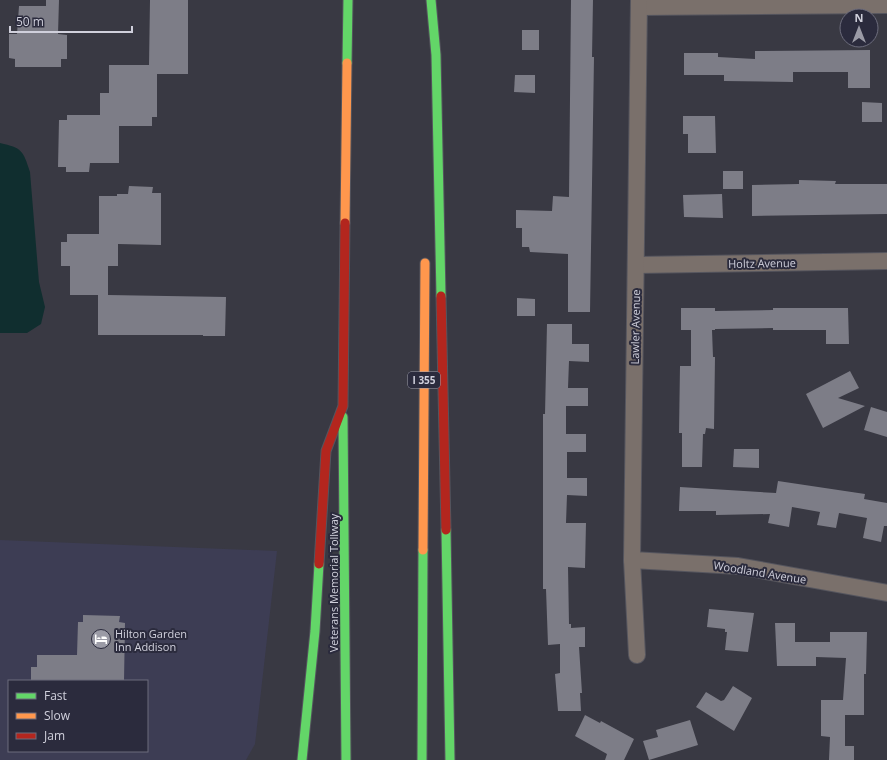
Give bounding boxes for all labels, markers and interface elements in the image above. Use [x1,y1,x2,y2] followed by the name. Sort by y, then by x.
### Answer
[10,8,132,34] scale bar
[839,8,879,48] north arrow
[855,10,863,25] text: N
[16,13,44,30] text: 50 m
[728,255,796,271] street label: Holtz Avenue
[627,289,643,365] street label: Lawler Avenue
[408,372,440,388] road number: I 355
[326,513,341,652] street label: Veterans Memorial Tollway
[713,557,807,587] street label: Woodland Avenue
[115,626,187,654] place label: Hilton Garden Inn Addison
[90,628,112,650] hotel icon: Hilton Garden Inn Addison
[8,680,148,752] legend
[44,687,67,704] text: Fast
[44,707,71,724] text: Slow
[43,727,65,744] text: Jam

